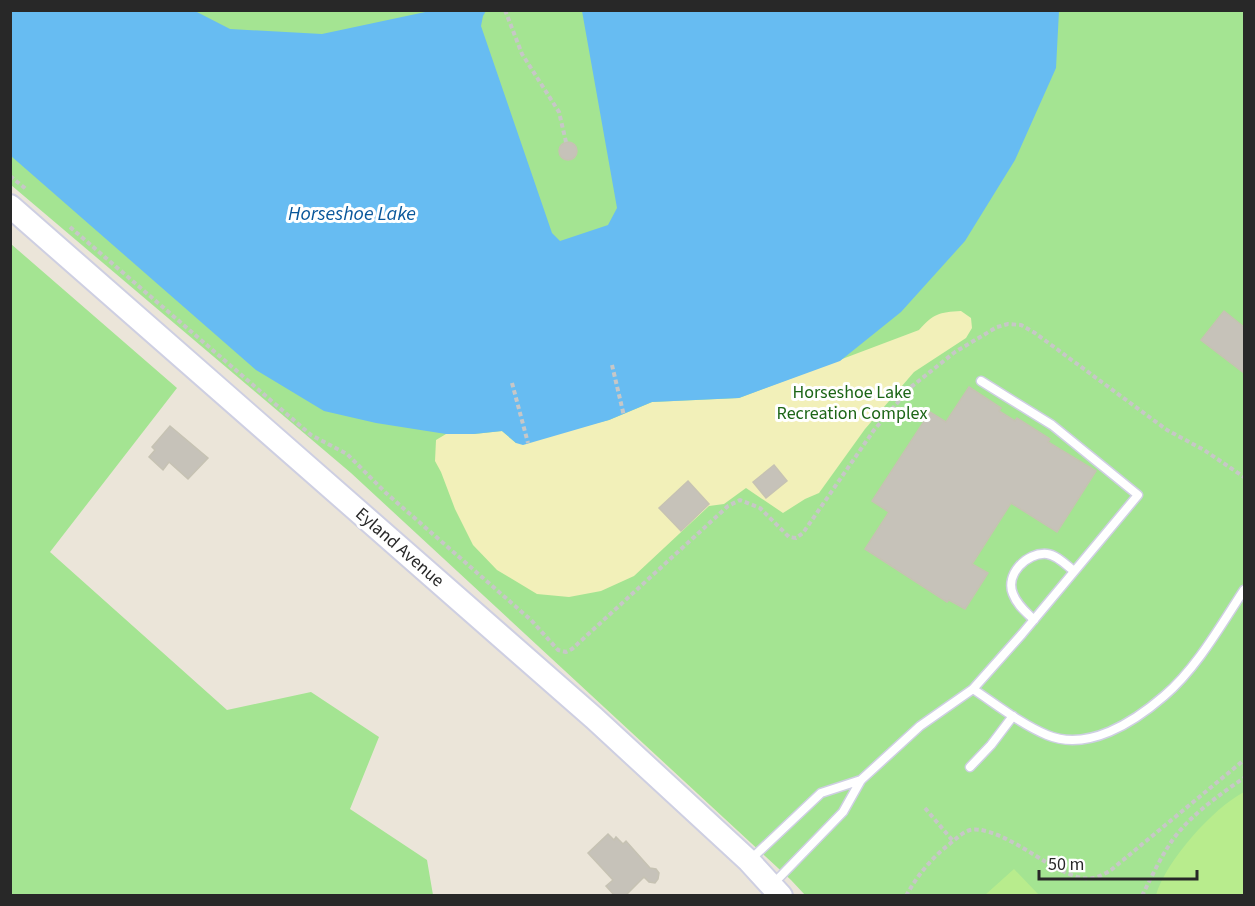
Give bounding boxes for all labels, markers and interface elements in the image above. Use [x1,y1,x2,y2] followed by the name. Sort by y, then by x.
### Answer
[288,200,416,228] water label: Horseshoe Lake
[777,380,927,426] park label: Horseshoe Lake Recreation Complex
[350,502,450,593] street label: Eyland Avenue
[1039,843,1196,881] scale bar
[1048,852,1084,877] text: 50 m

